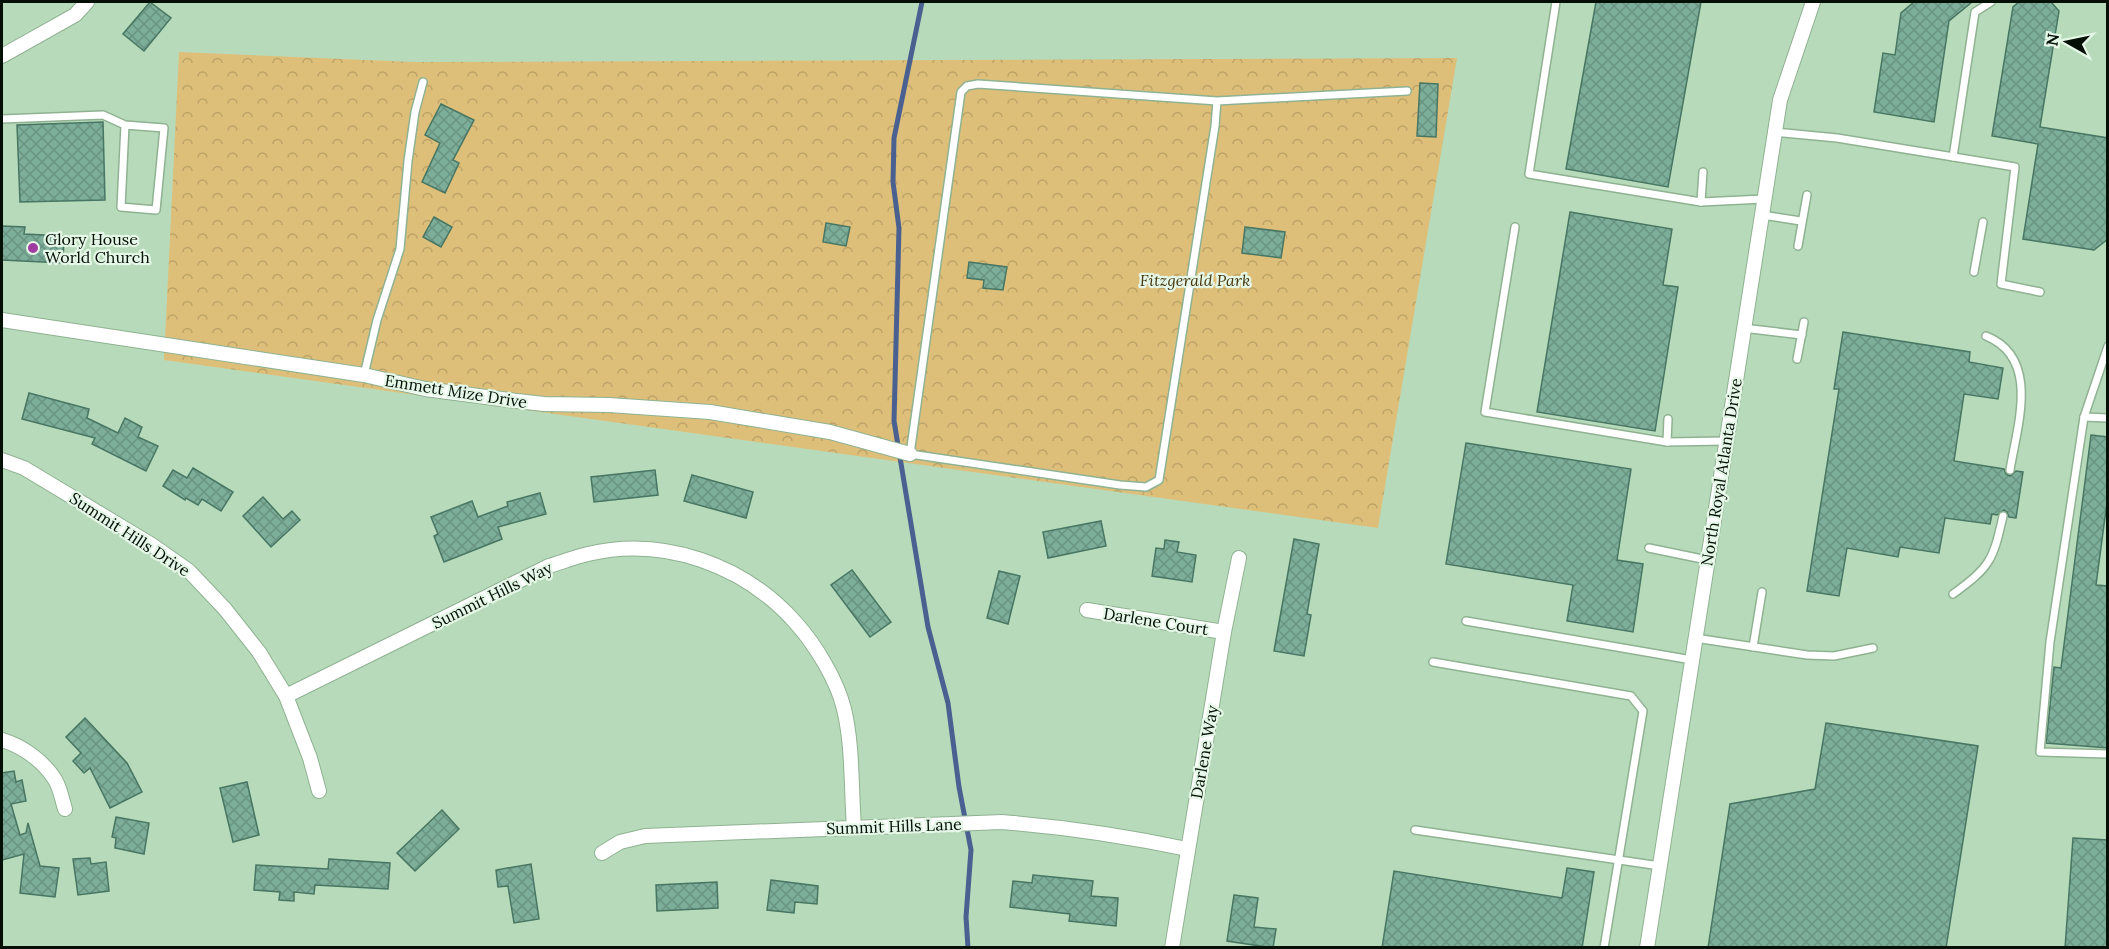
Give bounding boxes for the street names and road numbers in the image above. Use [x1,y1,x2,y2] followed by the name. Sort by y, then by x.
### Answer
[383,370,529,412] street label: Emmett Mize Drive
[1696,376,1746,567] street label: North Royal Atlanta Drive
[66,488,194,581] street label: Summit Hills Drive
[429,557,556,633] street label: Summit Hills Way
[1102,603,1211,639] street label: Darlene Court
[1186,703,1222,800] street label: Darlene Way
[826,814,962,838] street label: Summit Hills Lane

